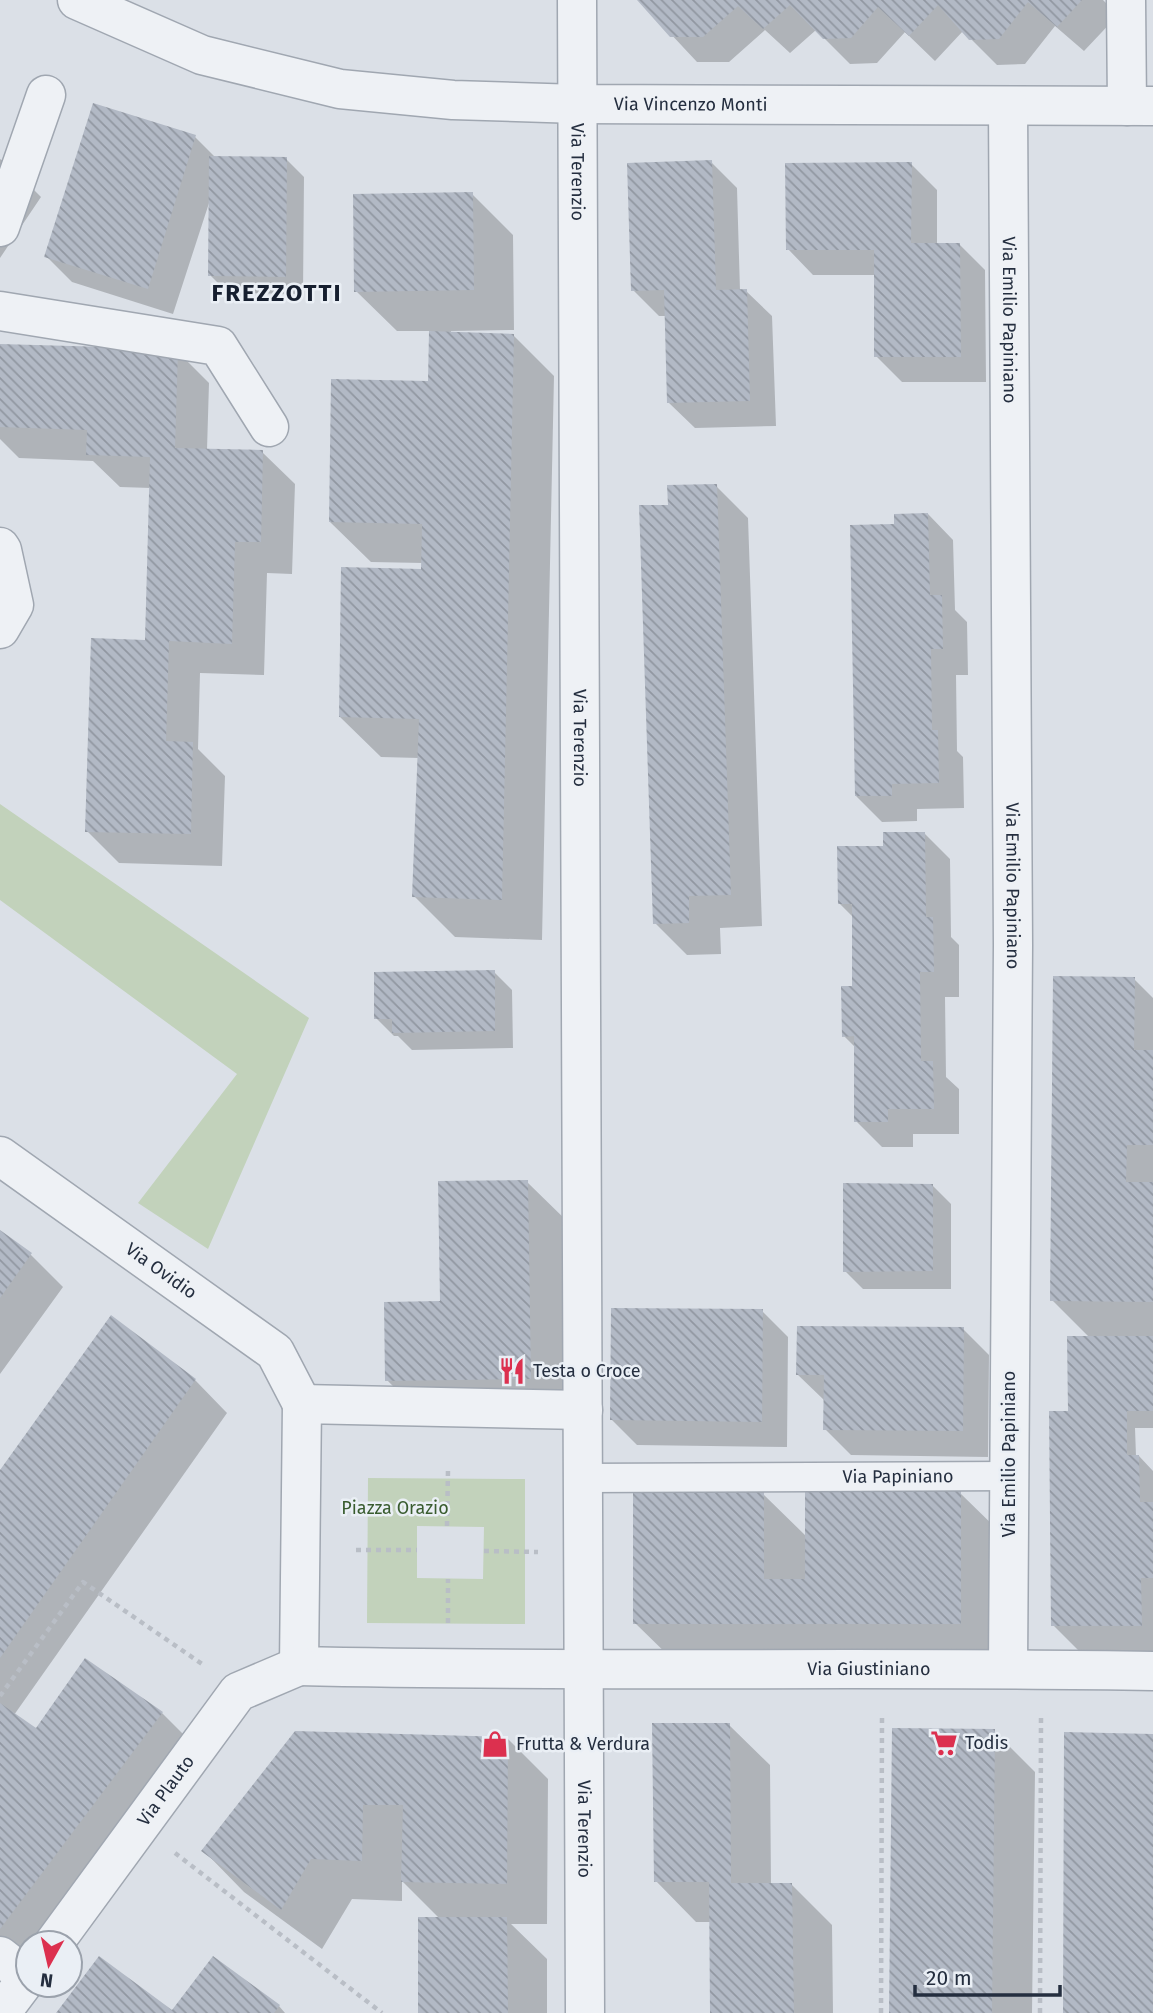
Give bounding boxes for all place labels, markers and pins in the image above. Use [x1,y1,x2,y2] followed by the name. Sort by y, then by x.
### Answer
[497,1356,527,1386] restaurant icon: Testa o Croce
[533,1360,641,1382] place label: Testa o Croce
[929,1728,959,1758] supermarket icon: Todis
[480,1729,510,1759] shop icon: Frutta & Verdura
[965,1732,1008,1754] place label: Todis
[516,1733,650,1755] place label: Frutta & Verdura

